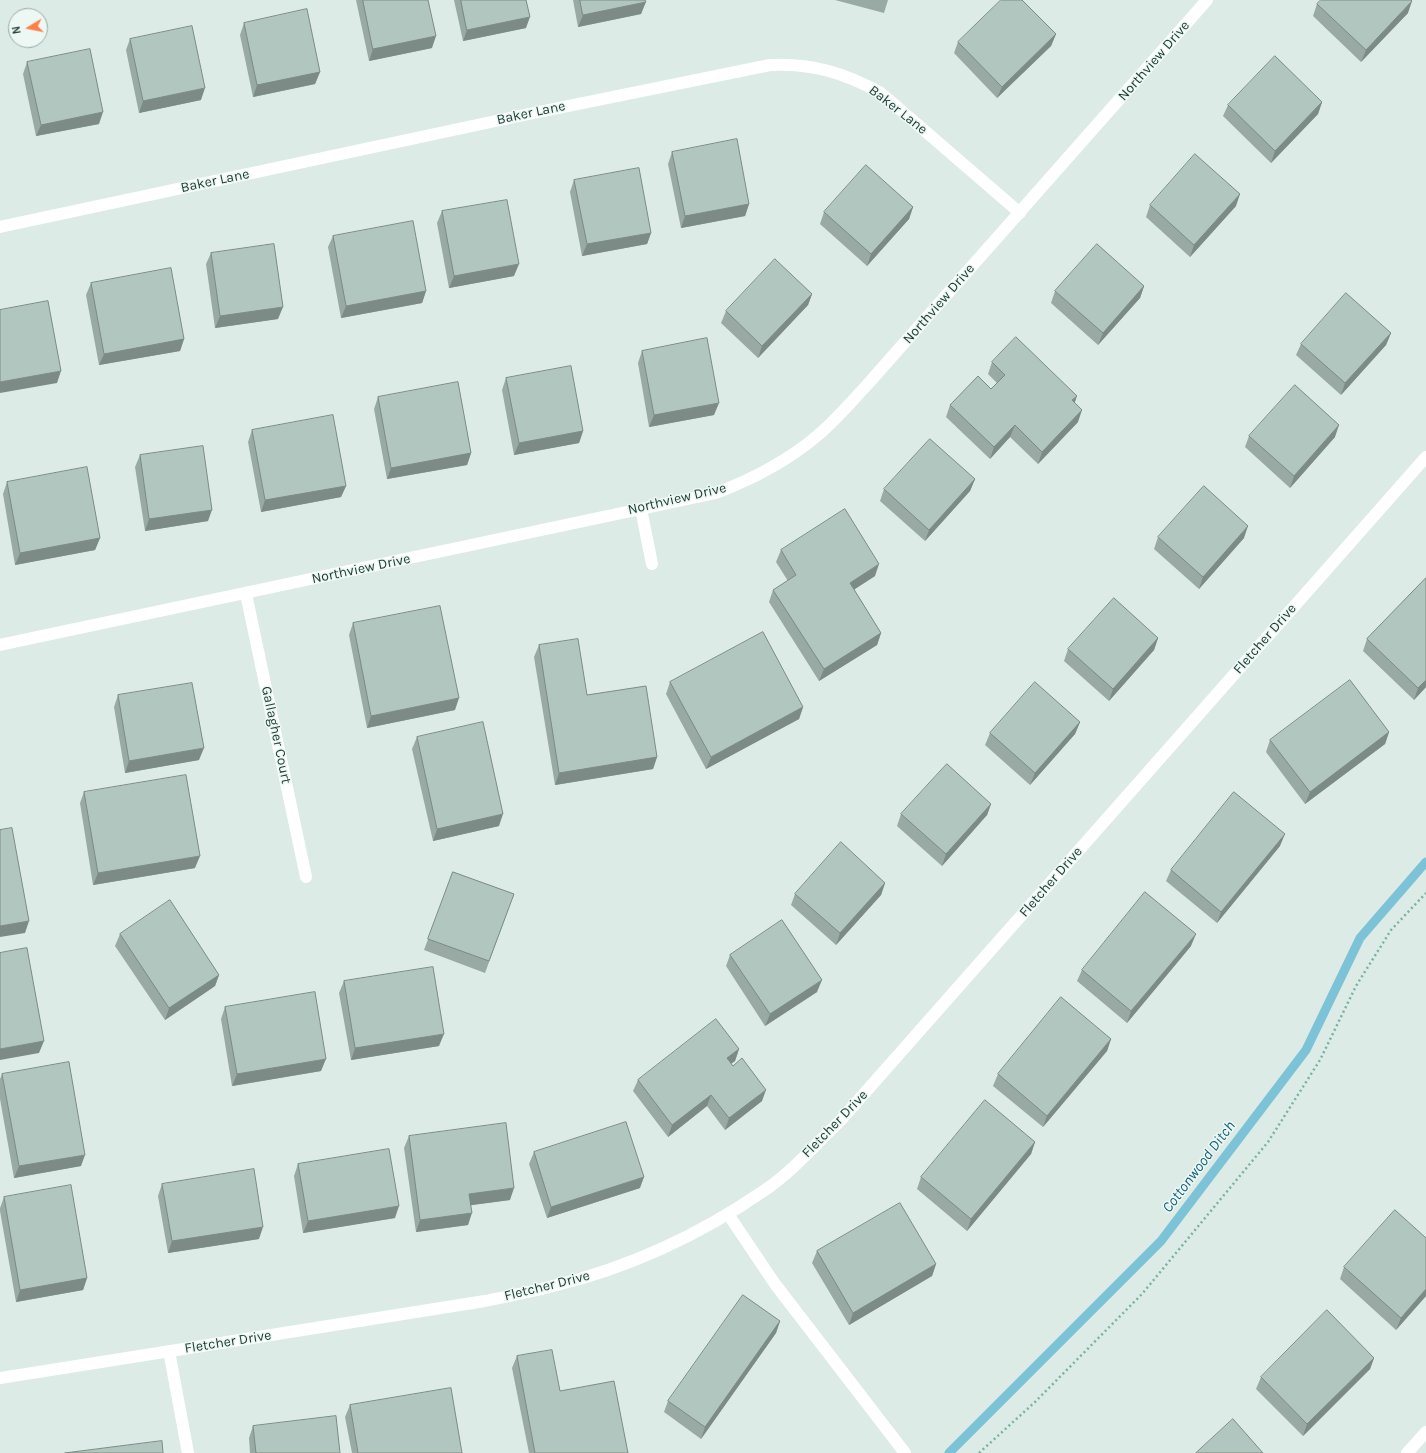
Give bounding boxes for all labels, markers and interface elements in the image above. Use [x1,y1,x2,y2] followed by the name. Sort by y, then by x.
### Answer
[8,8,48,48] north arrow
[1115,18,1193,104] street label: Northview Drive
[10,25,24,35] text: N
[865,82,931,138] street label: Baker Lane
[495,98,567,128] street label: Baker Lane
[179,166,251,196] street label: Baker Lane
[900,261,978,347] street label: Northview Drive
[626,480,728,518] street label: Northview Drive
[310,550,412,588] street label: Northview Drive
[1230,600,1300,678] street label: Fletcher Drive
[257,685,295,785] street label: Gallagher Court
[1016,843,1086,921] street label: Fletcher Drive
[799,1087,871,1161] street label: Fletcher Drive
[1159,1118,1239,1216] water label: Cottonwood Ditch
[502,1267,592,1305] street label: Fletcher Drive
[183,1327,273,1357] street label: Fletcher Drive

